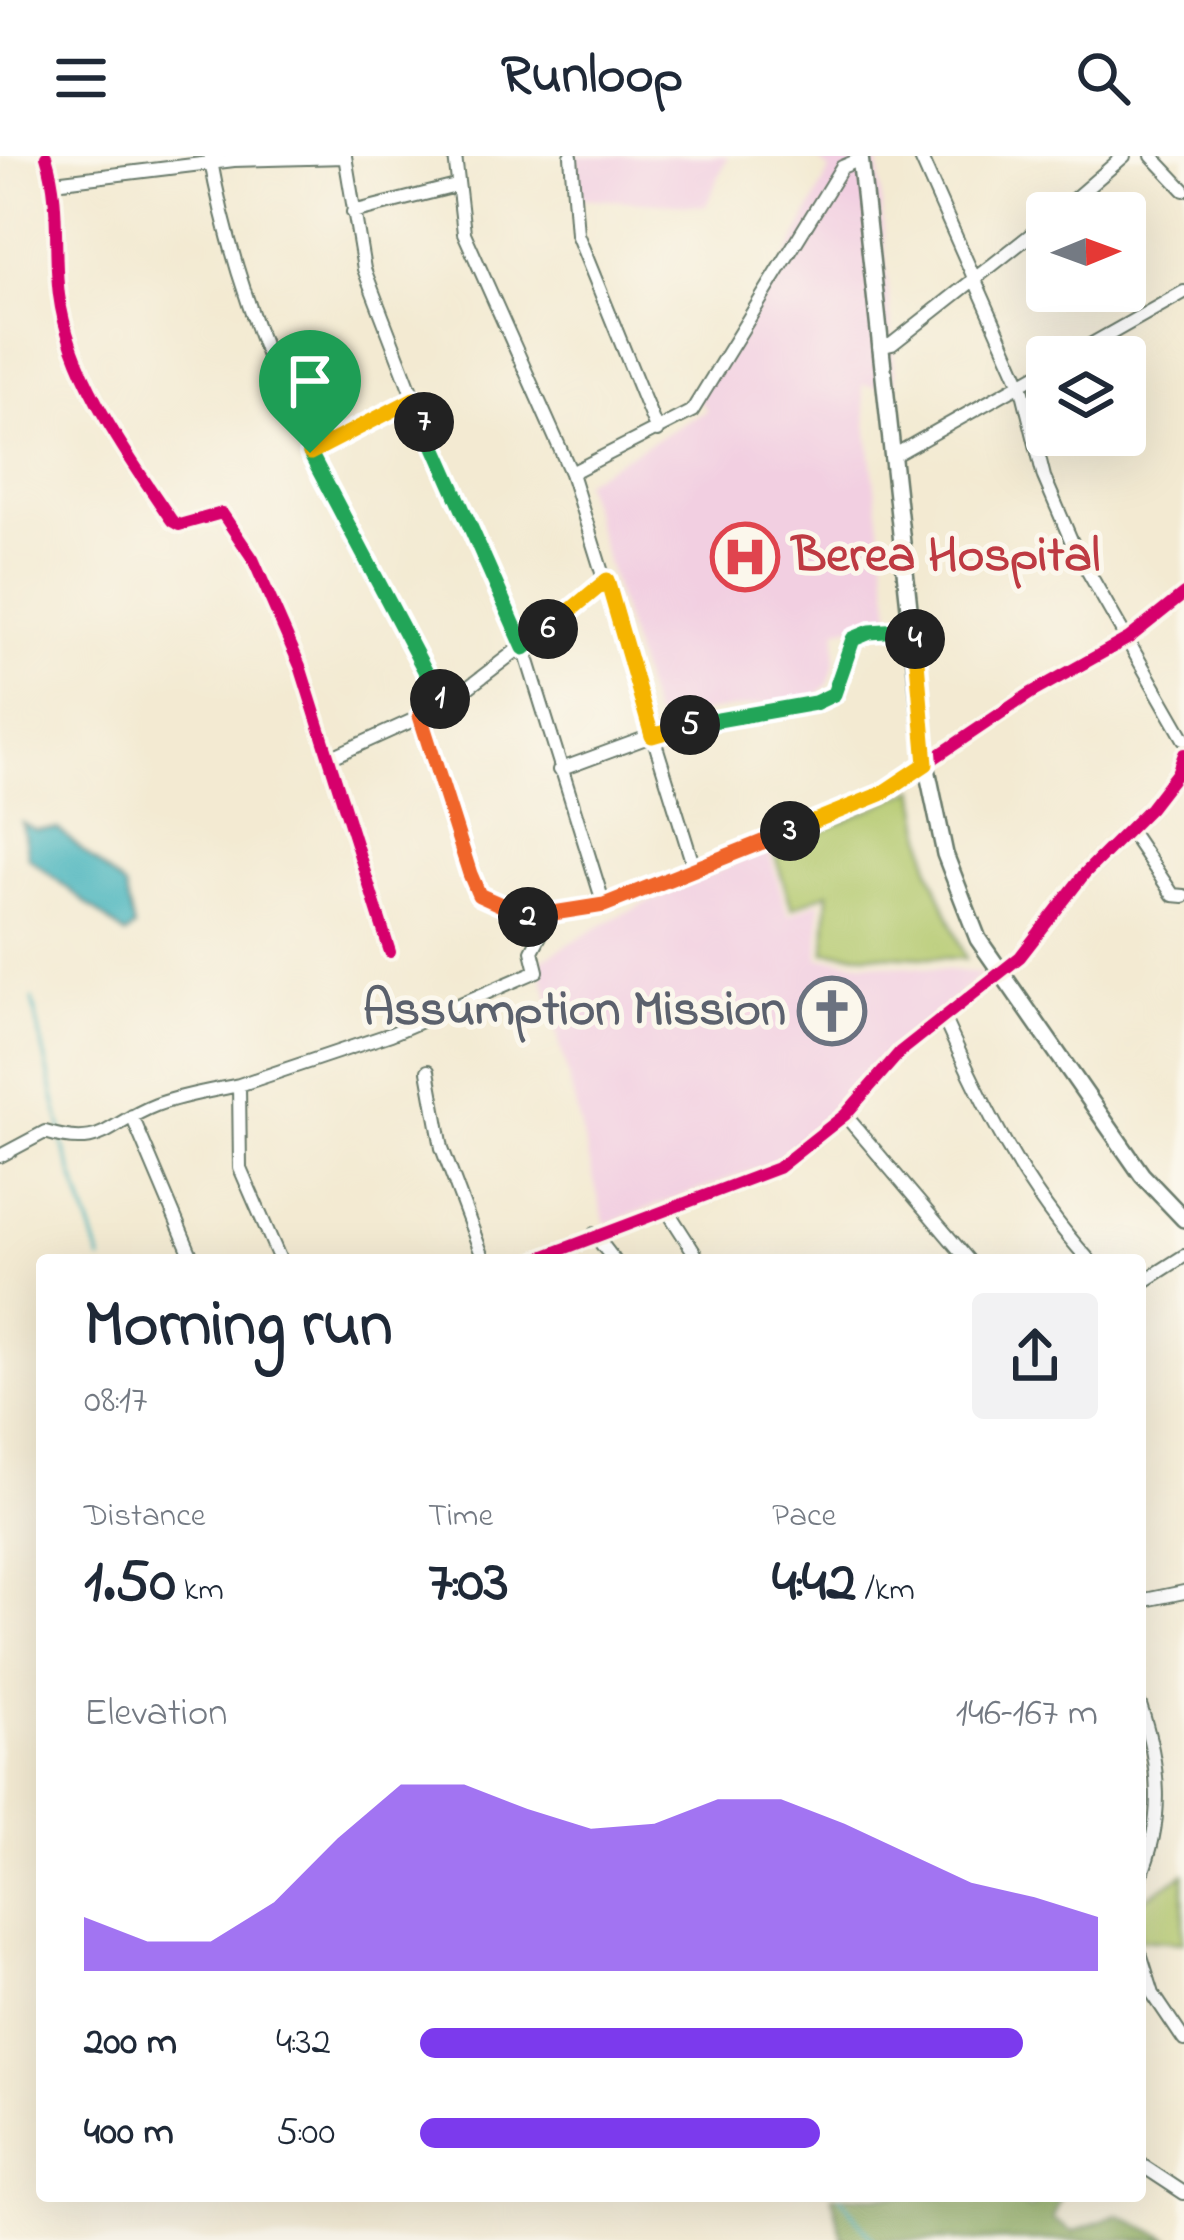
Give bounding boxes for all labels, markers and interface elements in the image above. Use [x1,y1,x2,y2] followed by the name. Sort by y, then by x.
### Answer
[501,39,683,117] text: Runloop
[48,45,114,111] icon: menu
[1070,45,1136,111] icon: search
[1026,192,1146,312] north arrow
[1026,192,1146,456] map controls
[259,330,361,453] pin
[1026,336,1146,456] button: layers
[277,348,343,414] icon: arrive
[394,392,454,452] pin: 7
[417,398,431,446] text: 7
[790,520,1100,595] place label: Berea Hospital
[710,522,780,592] hospital icon: Berea Hospital
[518,599,578,659] pin: 6
[541,605,555,653] text: 6
[885,609,945,669] pin: 4
[908,615,922,663] text: 4
[410,669,470,729] pin: 1
[435,675,445,723] text: 1
[660,695,720,755] pin: 5
[681,701,699,749] text: 5
[760,801,820,861] pin: 3
[783,807,797,855] text: 3
[498,887,558,947] pin: 2
[520,893,536,941] text: 2
[363,974,786,1049] place label: Assumption Mission
[797,976,867,1046] church icon: Assumption Mission
[84,1280,393,1376] text: Morning run
[972,1293,1098,1419] button: share
[84,1373,147,1430] text: 08:17
[84,1493,206,1541] text: Distance
[428,1493,493,1541] text: Time
[772,1493,836,1541] text: Pace
[84,1541,176,1628] text: 1.50
[428,1541,509,1628] text: 7:03
[772,1541,856,1628] text: 4:42
[176,1567,224,1615] text: km
[856,1567,915,1615] text: /km
[84,1686,227,1743] text: Elevation
[955,1686,1098,1743] text: 146–167 m
[84,2015,177,2072] text: 200 m
[276,2015,331,2072] text: 4:32
[84,2105,174,2162] text: 400 m
[276,2105,335,2162] text: 5:00

